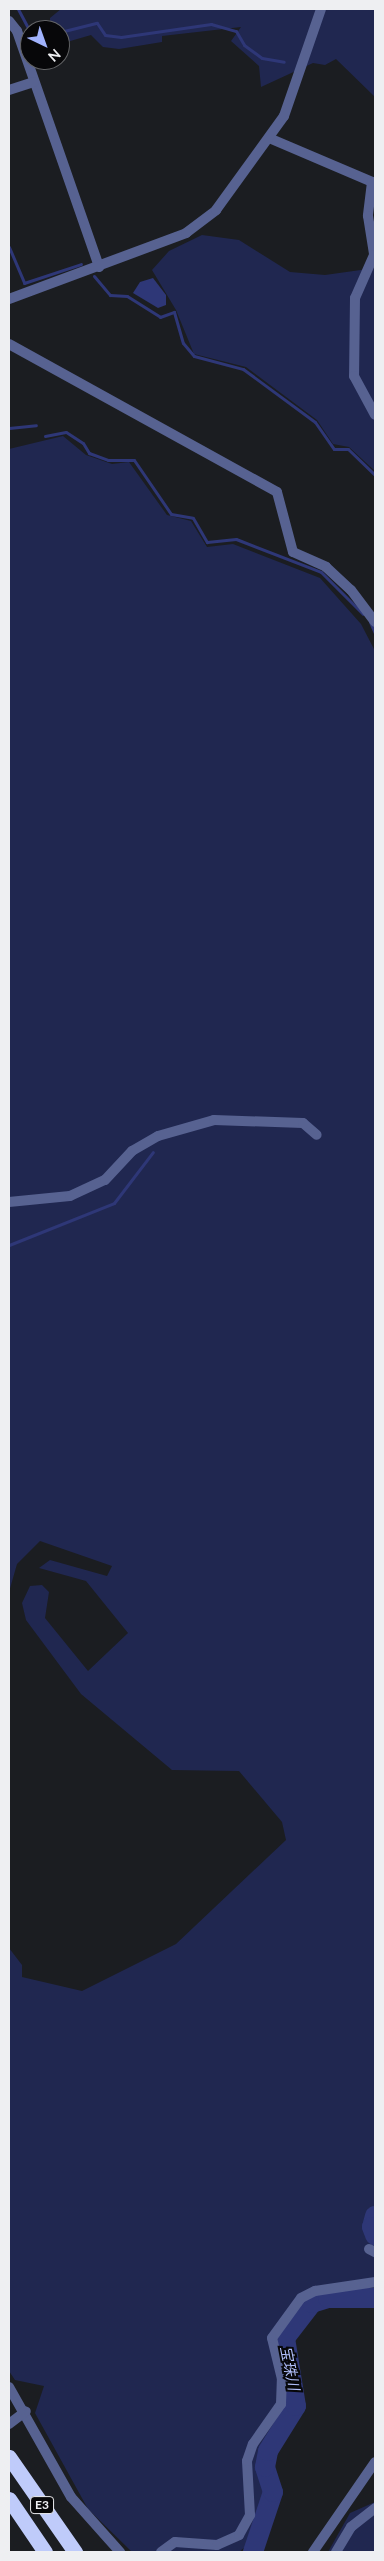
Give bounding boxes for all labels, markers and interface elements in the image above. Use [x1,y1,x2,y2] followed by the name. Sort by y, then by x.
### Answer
[20,20,70,70] north arrow
[45,46,64,66] text: N
[277,2344,303,2392] water label: 宝珠川
[30,2496,54,2514] road number: E3

